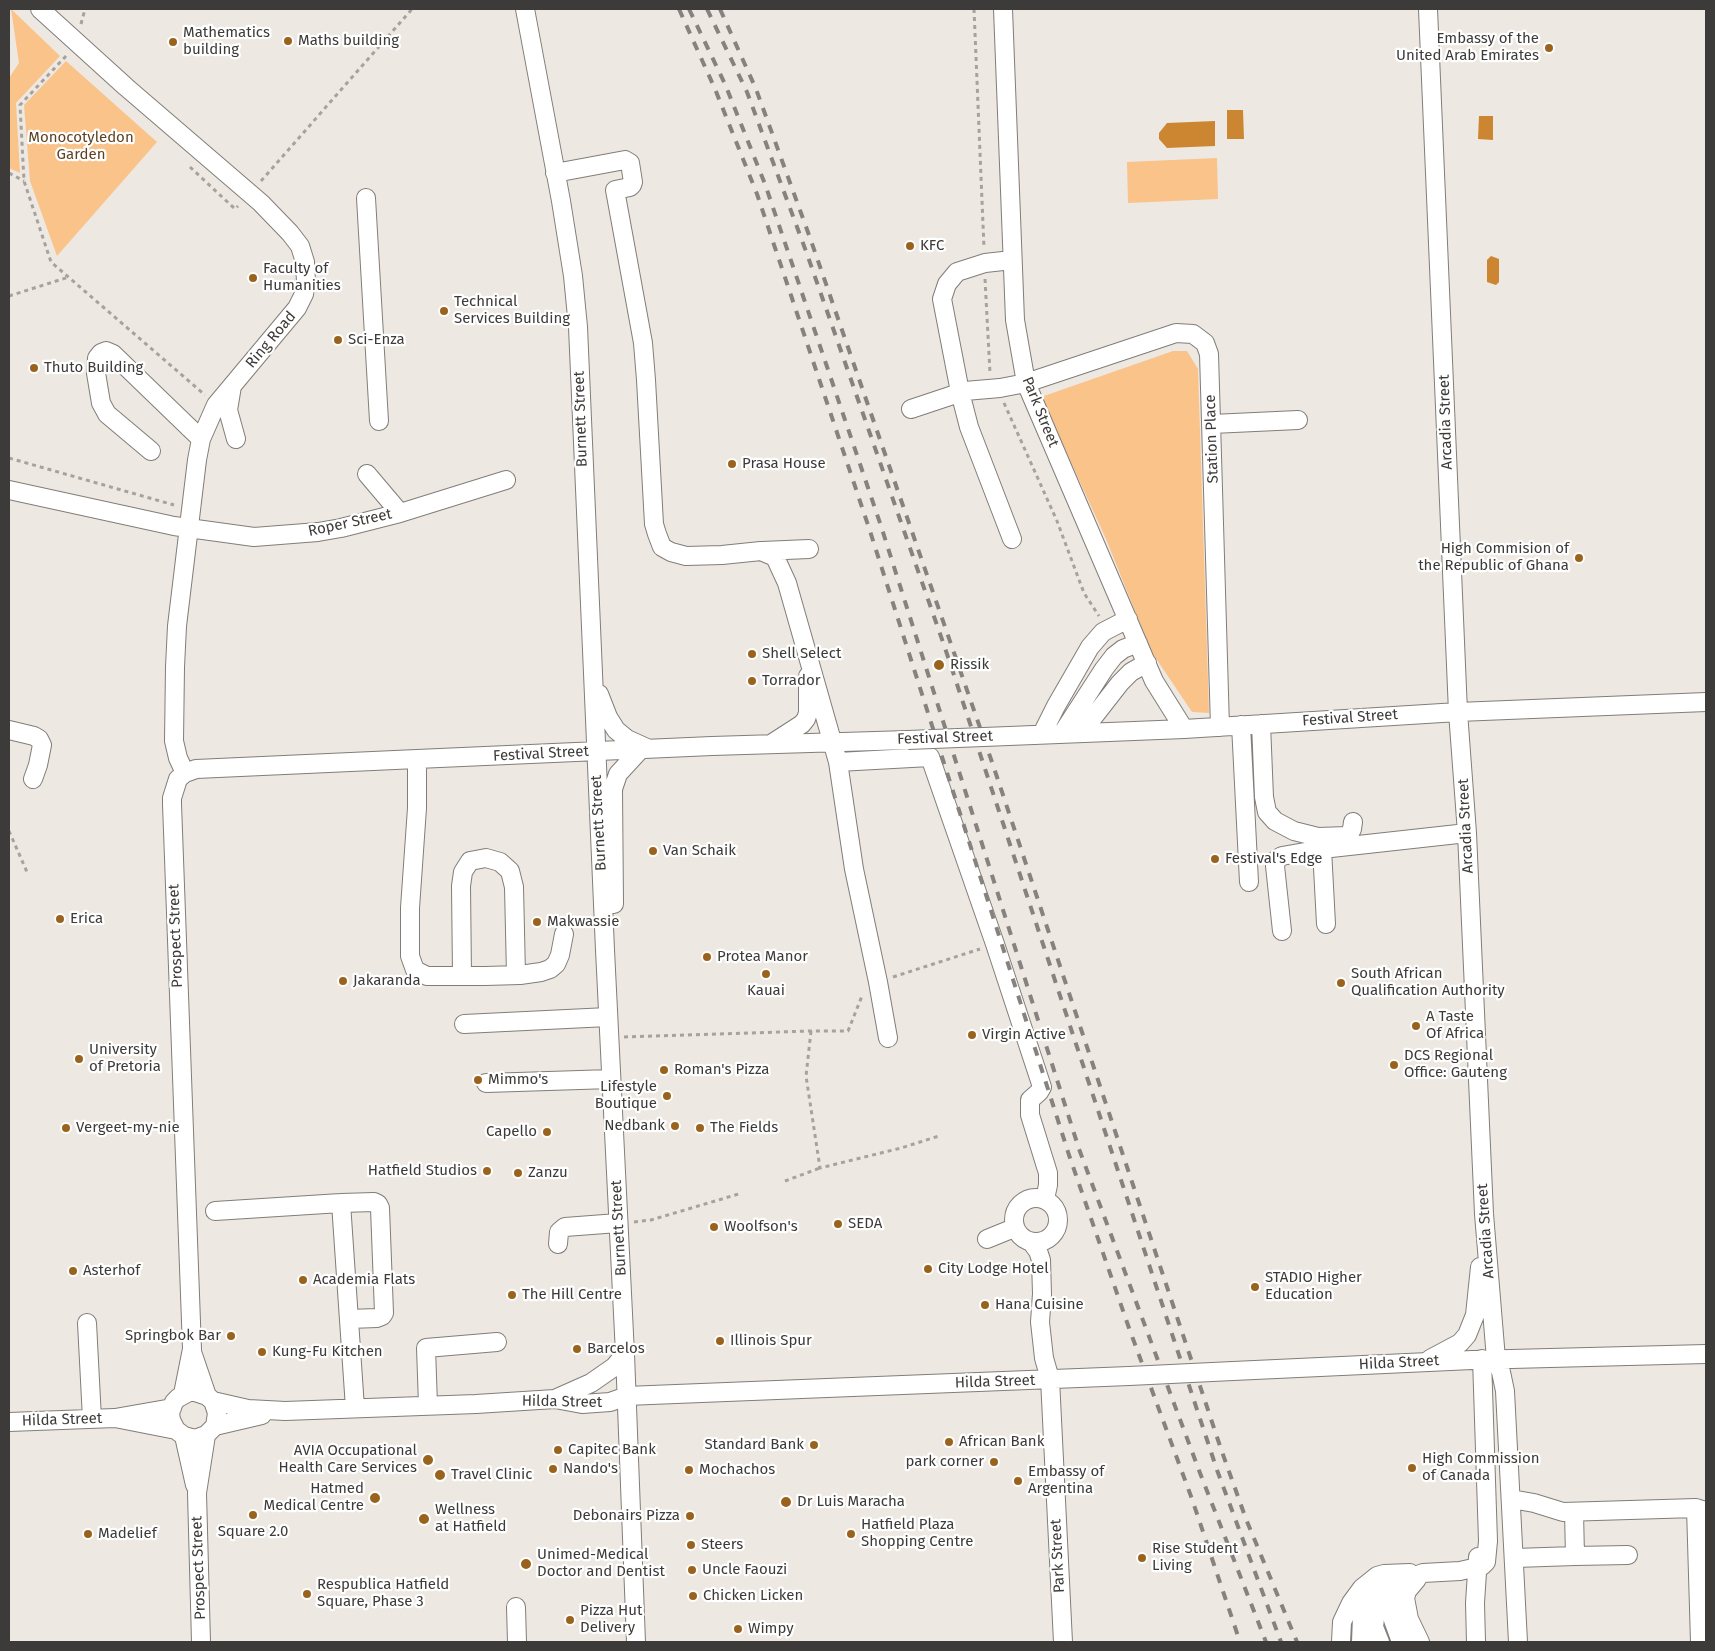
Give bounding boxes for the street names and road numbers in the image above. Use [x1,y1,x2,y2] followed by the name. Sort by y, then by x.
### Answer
[242,308,300,372] street label: Ring Road
[570,371,592,467] street label: Burnett Street
[1018,374,1062,450] street label: Park Street
[1435,374,1457,470] street label: Arcadia Street
[1201,394,1223,484] street label: Station Place
[306,505,394,541] street label: Roper Street
[1302,706,1398,730] street label: Festival Street
[897,727,993,749] street label: Festival Street
[493,743,589,765] street label: Festival Street
[587,775,611,871] street label: Burnett Street
[1455,778,1477,874] street label: Arcadia Street
[165,884,187,988] street label: Prospect Street
[607,1180,631,1276] street label: Burnett Street
[1474,1183,1498,1279] street label: Arcadia Street
[1358,1352,1440,1374] street label: Hilda Street
[954,1372,1036,1392] street label: Hilda Street
[522,1392,602,1412] street label: Hilda Street
[21,1410,103,1430] street label: Hilda Street
[188,1516,210,1620] street label: Prospect Street
[1047,1518,1069,1594] street label: Park Street

